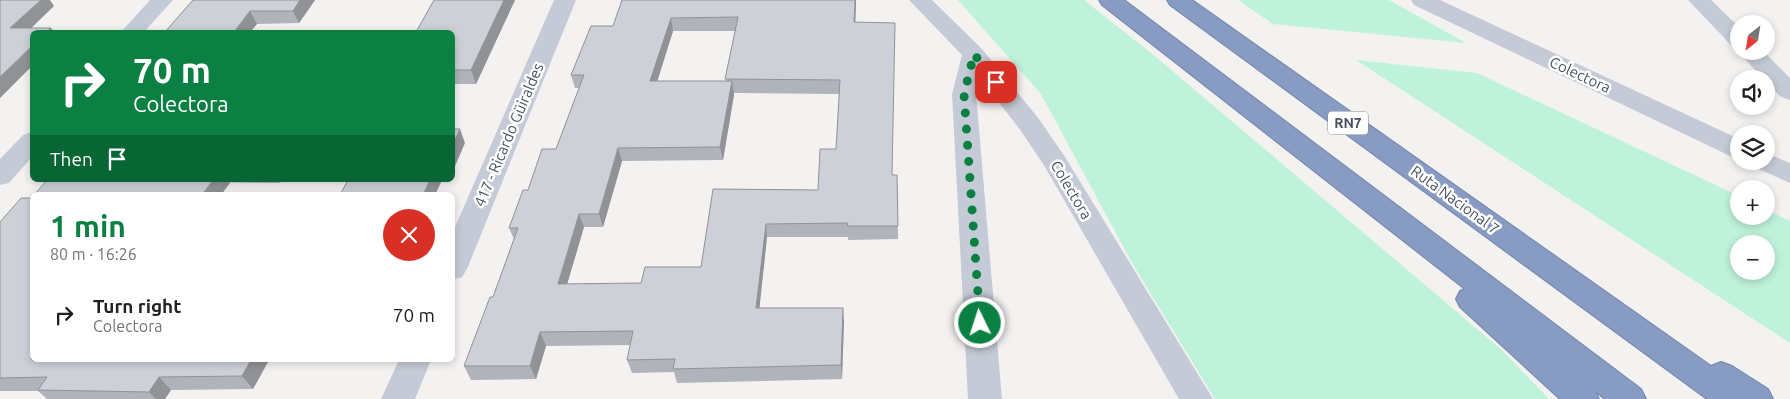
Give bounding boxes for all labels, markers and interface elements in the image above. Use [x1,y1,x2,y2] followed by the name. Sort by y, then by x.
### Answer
[1730,15,1775,60] north arrow
[1730,15,1775,280] map controls
[50,50,115,115] icon: right
[133,50,211,90] text: 70 m
[1547,53,1613,96] street label: Colectora
[471,61,546,209] street label: 417 - Ricardo Güiraldes
[975,61,1017,103] pin
[982,68,1010,96] icon: arrive
[1730,70,1775,115] button: sound
[133,91,229,116] text: Colectora
[1328,112,1368,134] road number: RN7
[1730,125,1775,170] button: layers
[103,145,131,173] icon: arrive
[50,148,93,170] text: Then
[1047,157,1095,222] street label: Colectora
[1408,162,1503,237] street label: Ruta Nacional 7
[1730,180,1775,225] button: +
[50,209,126,243] text: 1 min
[383,209,435,261] button: close
[1730,235,1775,280] button: −
[50,245,137,263] text: 80 m · 16:26
[93,295,181,317] text: Turn right
[953,296,1005,348] position arrow
[50,301,78,329] icon: right
[393,304,435,326] text: 70 m
[93,317,163,335] text: Colectora

